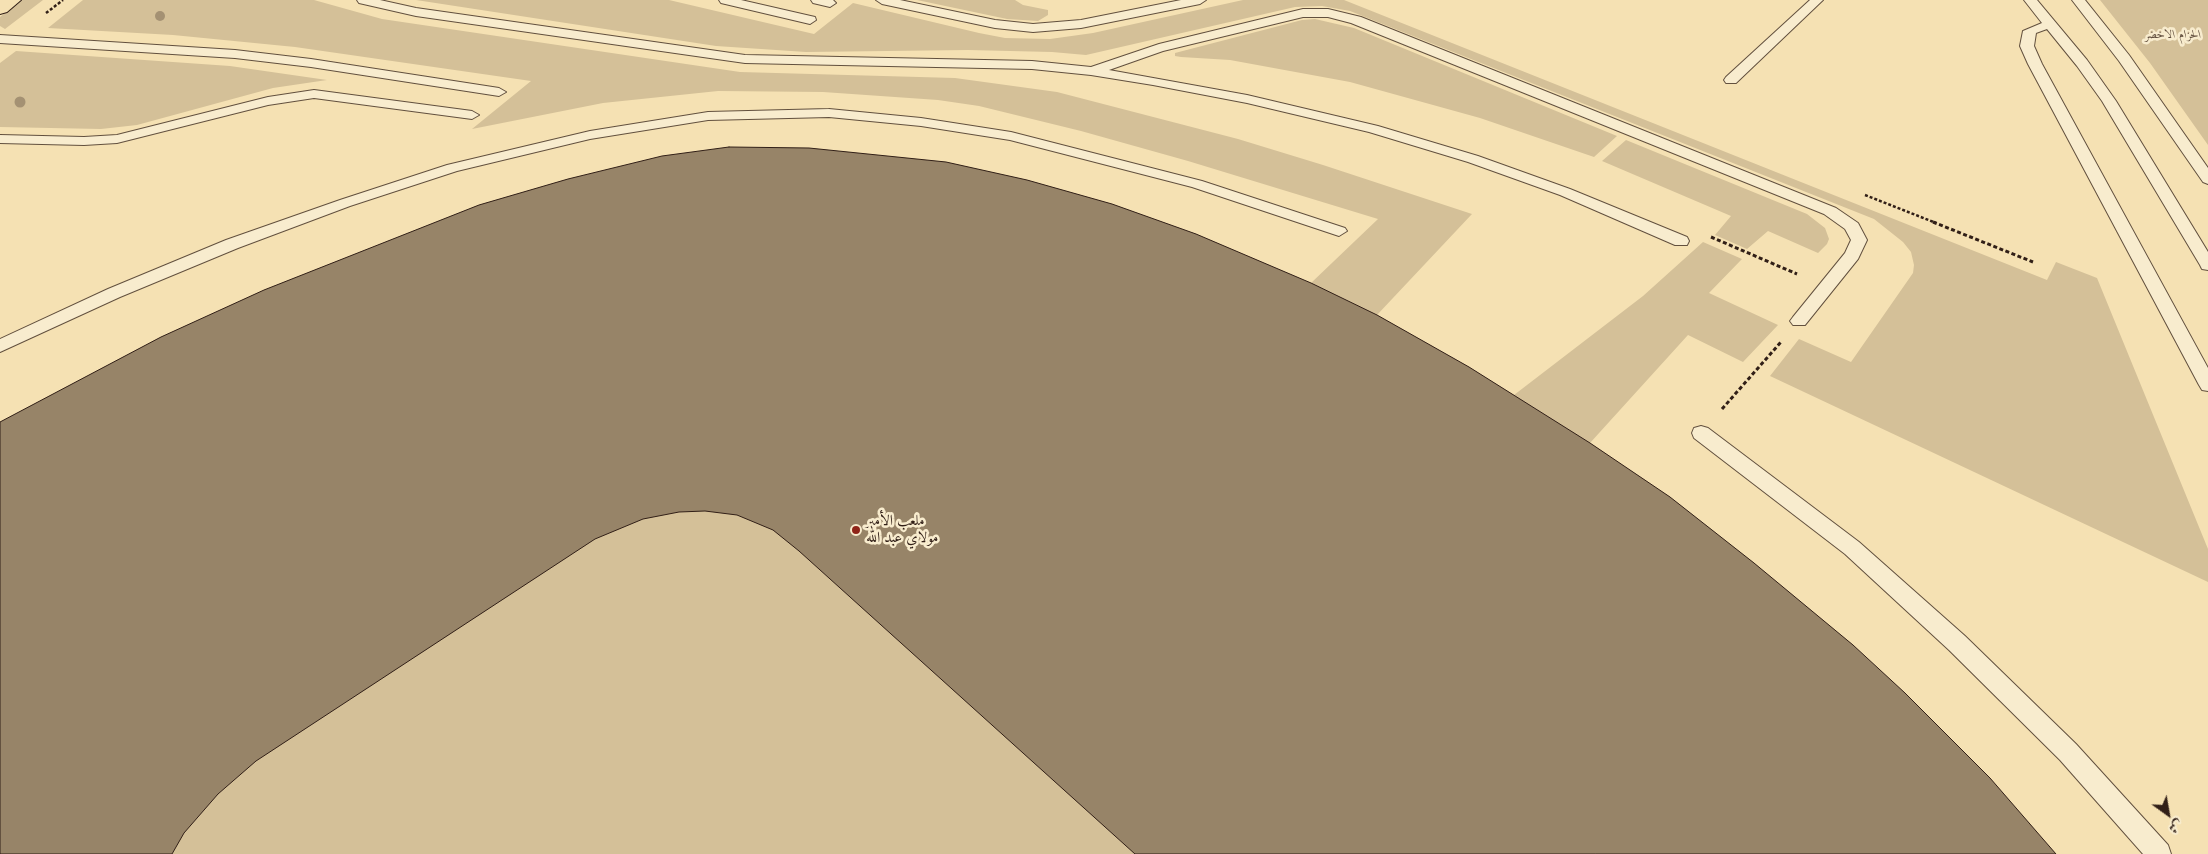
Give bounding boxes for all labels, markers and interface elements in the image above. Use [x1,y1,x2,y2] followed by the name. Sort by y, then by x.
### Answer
[2145,28,2201,42] park label: الحزام الاخضر
[866,512,938,547] place label: ملعب الأمير مولاي عبد الله
[850,524,862,536] marker: ملعب الأمير مولاي عبد الله
[2143,789,2193,839] north arrow
[2165,815,2187,838] text: ش

